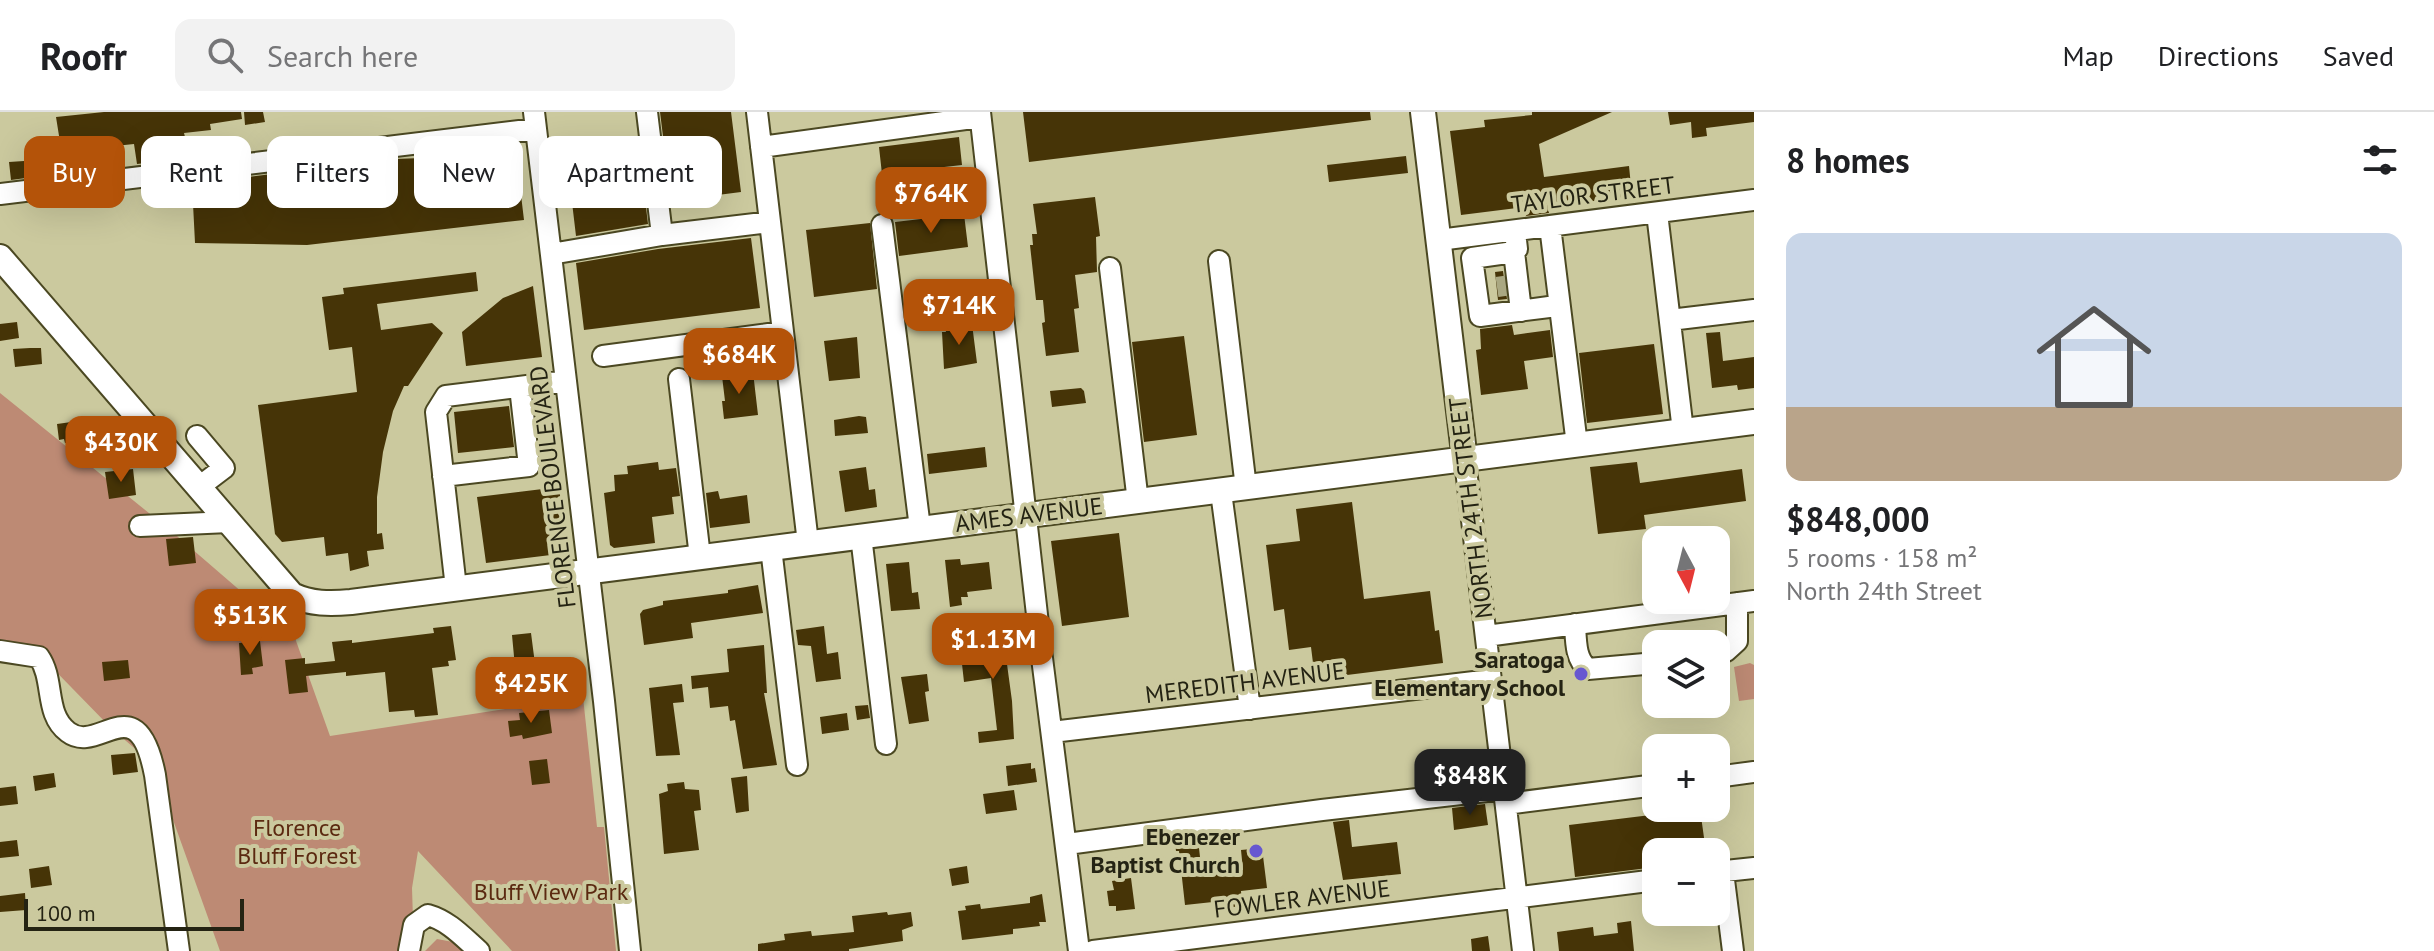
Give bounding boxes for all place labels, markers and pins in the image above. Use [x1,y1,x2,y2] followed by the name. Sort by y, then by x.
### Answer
[875,167,987,235] pin: $764K
[903,279,1015,347] pin: $714K
[683,328,795,396] pin: $684K
[65,416,177,484] pin: $430K
[194,589,306,657] pin: $513K
[928,613,1058,681] pin: $1.13M
[1374,644,1566,703] place label: Saratoga Elementary School
[475,657,587,725] pin: $425K
[1572,665,1590,683] marker: Saratoga Elementary School
[1414,749,1526,817] pin: $848K
[1091,821,1241,880] place label: Ebenezer Baptist Church
[1247,842,1265,860] marker: Ebenezer Baptist Church

